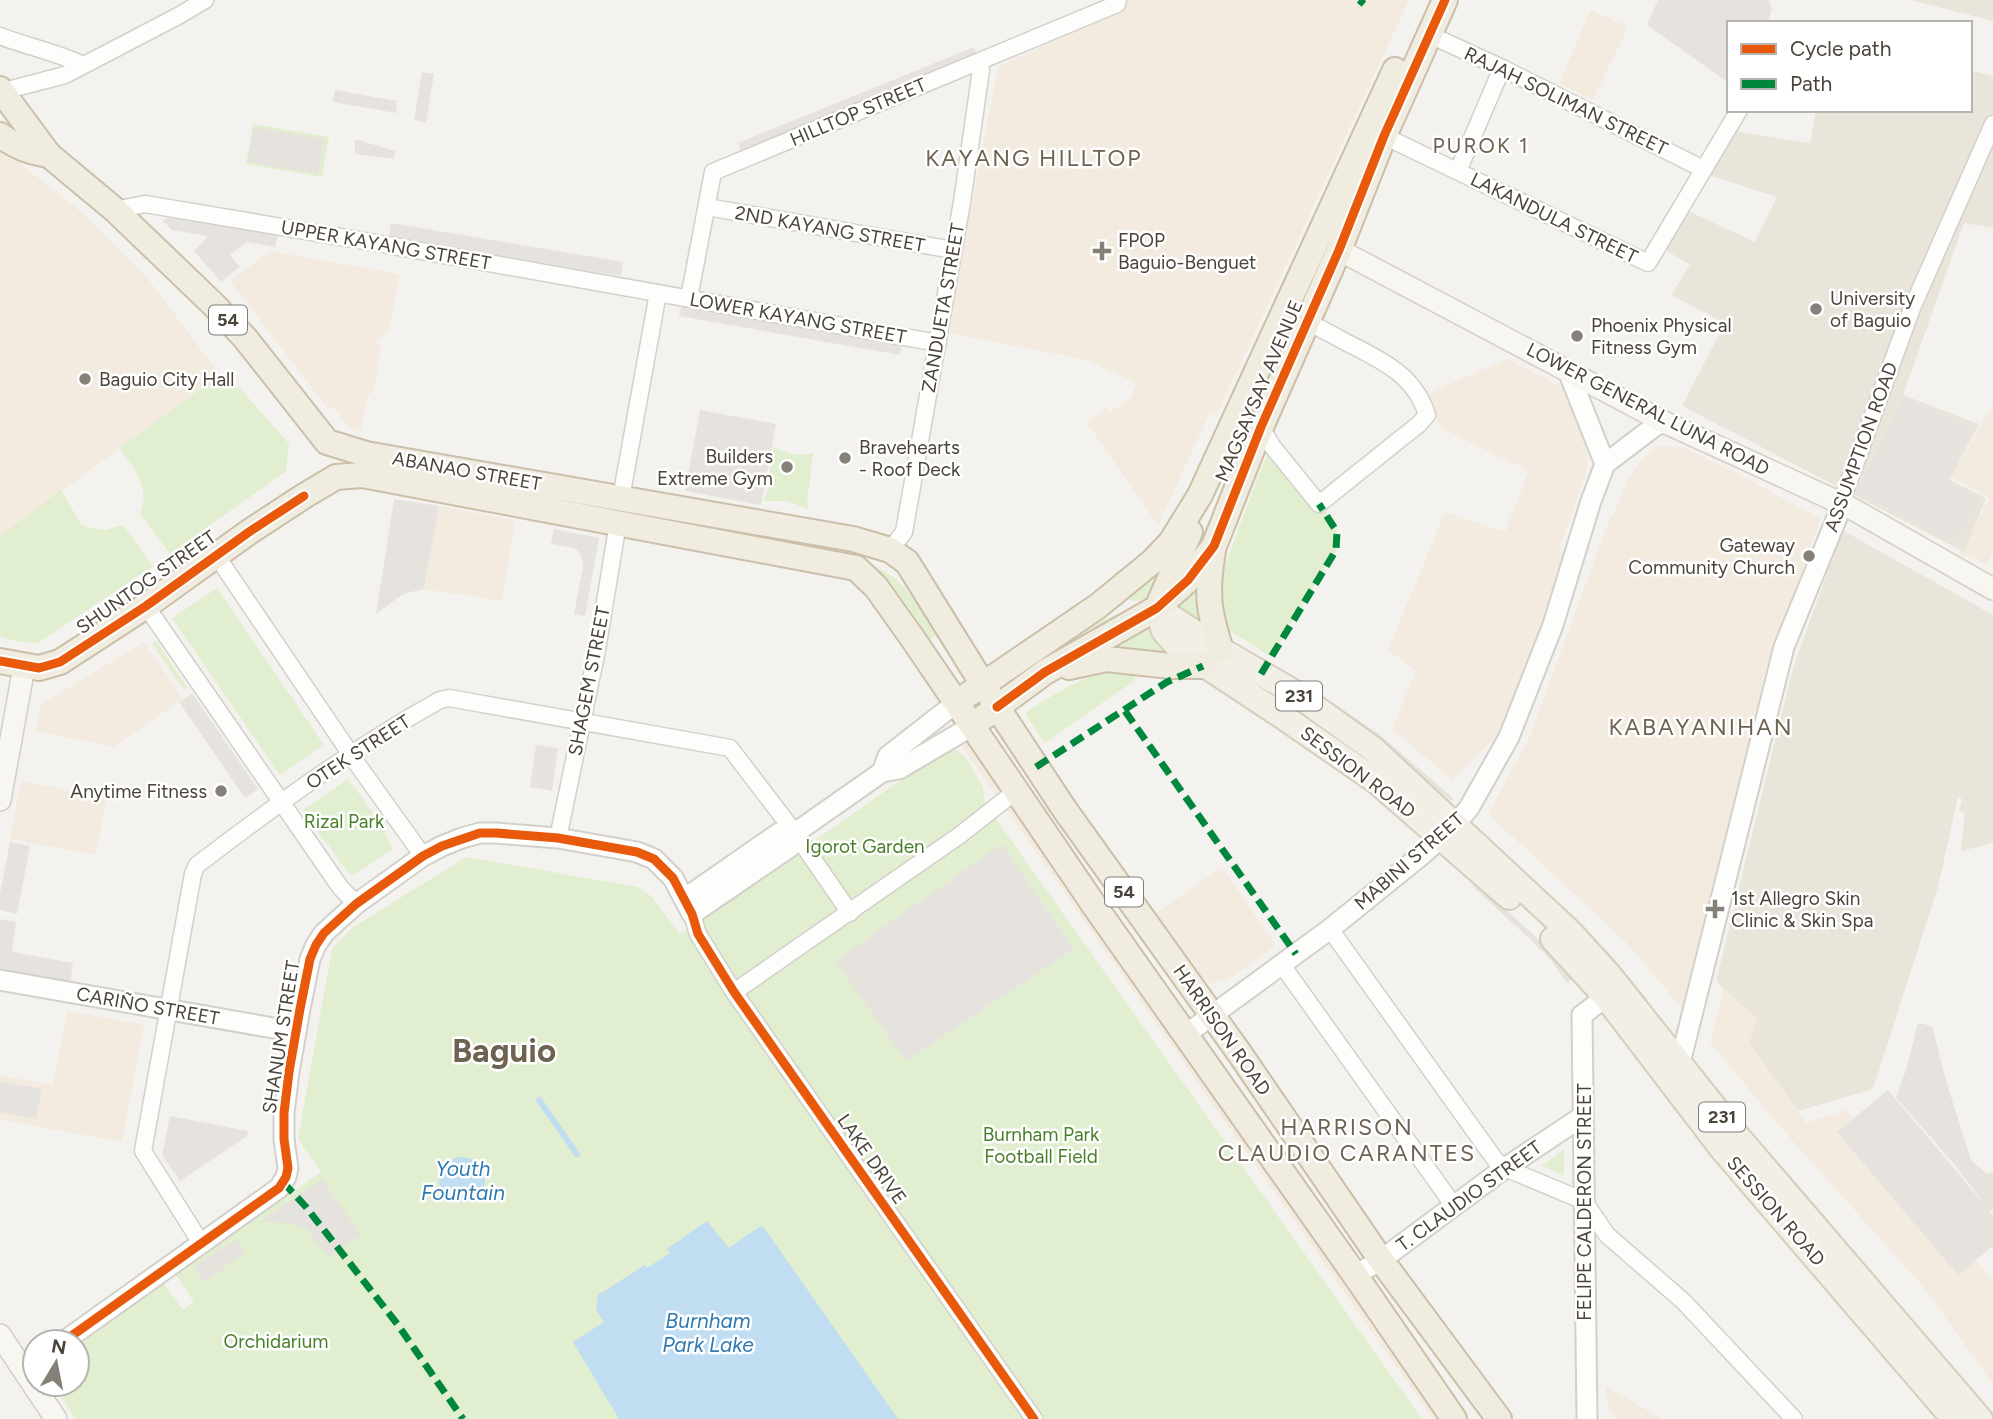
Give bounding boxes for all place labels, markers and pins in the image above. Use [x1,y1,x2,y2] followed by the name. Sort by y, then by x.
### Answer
[1118,229,1256,274] place label: FPOP Baguio-Benguet
[1092,241,1112,261] marker: FPOP Baguio-Benguet
[1830,287,1915,332] place label: University of Baguio
[1808,301,1824,317] marker: University of Baguio
[1591,314,1732,359] place label: Phoenix Physical Fitness Gym
[1569,328,1585,344] marker: Phoenix Physical Fitness Gym
[99,368,234,391] place label: Baguio City Hall
[77,371,93,387] marker: Baguio City Hall
[859,436,961,481] place label: Bravehearts - Roof Deck
[657,445,773,490] place label: Builders Extreme Gym
[837,450,853,466] marker: Bravehearts - Roof Deck
[779,459,795,475] marker: Builders Extreme Gym
[1628,534,1795,579] place label: Gateway Community Church
[1801,548,1817,564] marker: Gateway Community Church
[70,780,207,803] place label: Anytime Fitness
[213,783,229,799] marker: Anytime Fitness
[1731,887,1873,932] place label: 1st Allegro Skin Clinic & Skin Spa
[1705,899,1725,919] marker: 1st Allegro Skin Clinic & Skin Spa

